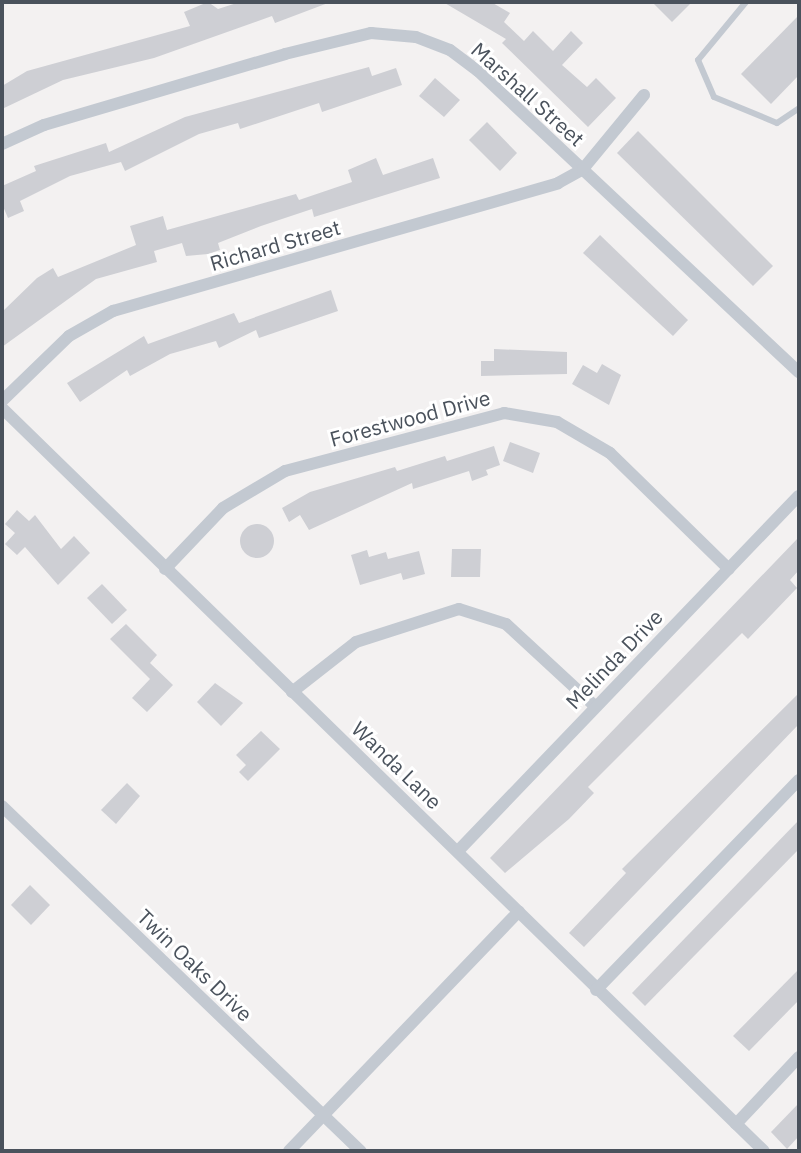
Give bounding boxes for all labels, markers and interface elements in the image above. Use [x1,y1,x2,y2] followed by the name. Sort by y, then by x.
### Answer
[466,37,590,151] street label: Marshall Street
[207,214,343,276] street label: Richard Street
[327,384,493,452] street label: Forestwood Drive
[560,604,668,714] street label: Melinda Drive
[347,716,447,814] street label: Wanda Lane
[132,904,258,1026] street label: Twin Oaks Drive

